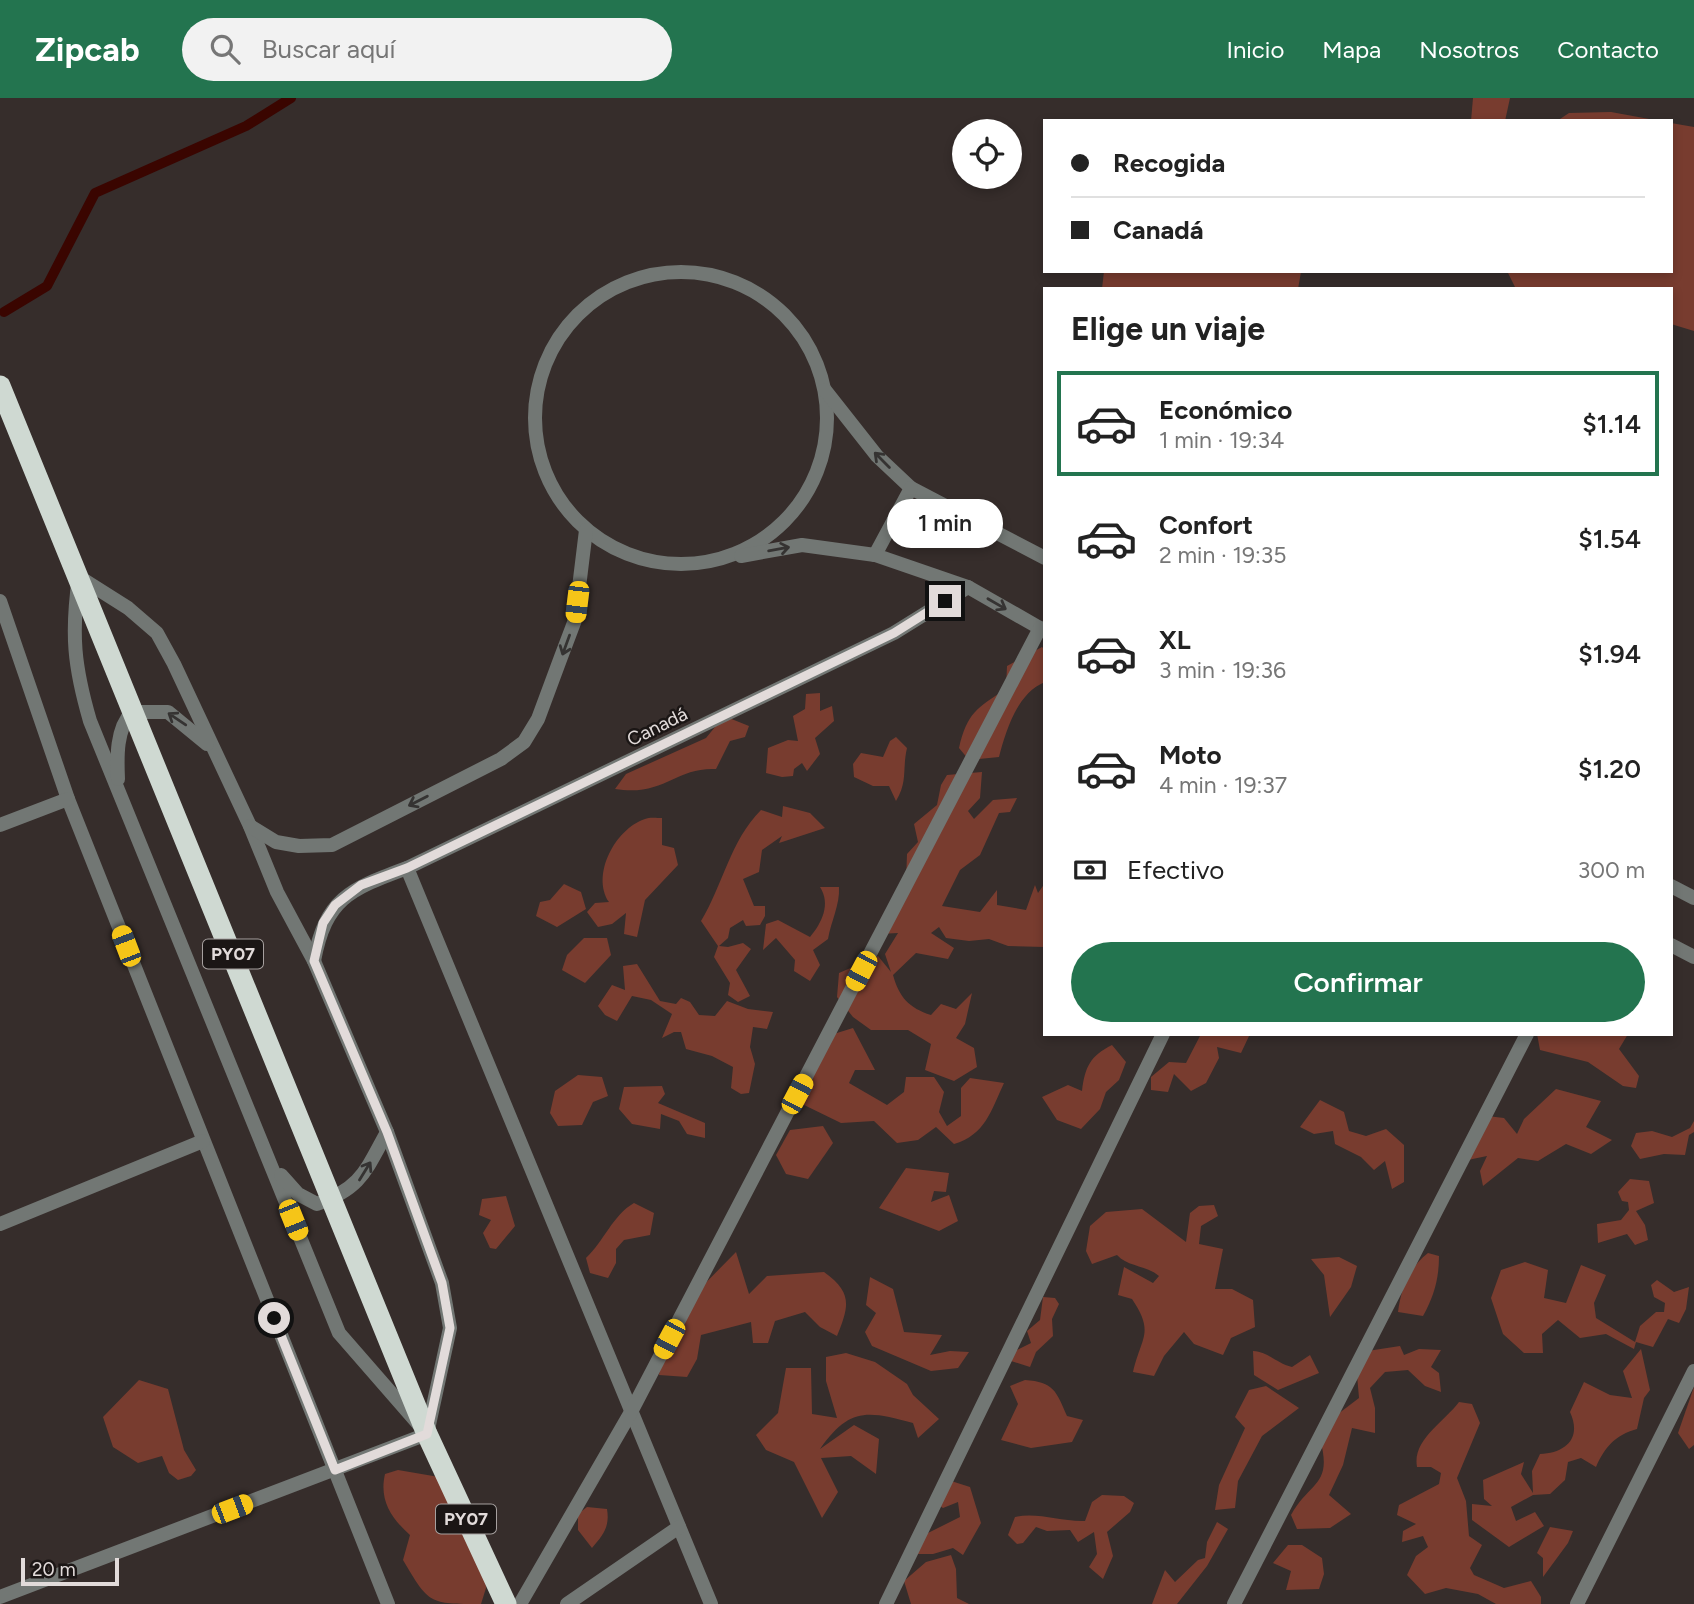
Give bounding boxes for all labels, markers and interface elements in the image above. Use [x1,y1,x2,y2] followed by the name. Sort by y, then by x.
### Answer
[182,18,672,81] search box
[35,30,140,69] text: Zipcab
[206,30,244,68] icon: search
[262,33,396,65] text: Buscar aquí
[1226,35,1284,64] text: Inicio
[1322,35,1381,64] text: Mapa
[1419,35,1519,64] text: Nosotros
[1557,35,1659,64] text: Contacto
[952,119,1022,189] map controls
[952,119,1022,189] button: locate
[1113,147,1225,179] text: Recogida
[1113,214,1204,246] text: Canadá
[1071,310,1265,348] text: Elige un viaje
[1075,392,1138,455] icon: car
[1159,394,1292,426] text: Económico
[1582,408,1641,440] text: $1.14
[1159,426,1284,454] text: 1 min · 19:34
[874,452,891,469] one-way arrow
[887,500,1003,548] callout: 1 min
[1075,507,1138,570] icon: car
[918,509,972,537] text: 1 min
[1159,509,1253,541] text: Confort
[1578,523,1641,555] text: $1.54
[1159,541,1287,569] text: 2 min · 19:35
[767,542,790,555] one-way arrow
[565,580,590,624] car
[929,585,961,617] route end
[986,598,1007,611] one-way arrow
[1075,622,1138,685] icon: car
[1159,624,1191,656] text: XL
[559,633,571,655] one-way arrow
[1578,638,1641,670] text: $1.94
[1159,656,1286,684] text: 3 min · 19:36
[623,702,691,751] street label: Canadá
[168,712,187,726] one-way arrow
[1075,737,1138,800] icon: car
[1159,739,1222,771] text: Moto
[1578,753,1641,785] text: $1.20
[1159,771,1287,799] text: 4 min · 19:37
[409,794,429,808] one-way arrow
[1071,851,1109,889] icon: cash
[1127,854,1224,886] text: Efectivo
[1578,856,1645,884] text: 300 m
[109,923,144,969] car
[203,940,263,968] road number: PY07
[1071,942,1645,1022] button: Confirmar
[842,948,881,994] car
[778,1071,817,1117] car
[358,1161,372,1181] one-way arrow
[276,1197,311,1243] car
[258,1302,290,1334] route start
[650,1316,689,1362] car
[209,1492,256,1526] car
[436,1504,496,1534] road number: PY07
[21,1555,119,1587] scale bar
[32,1558,76,1581] text: 20 m

